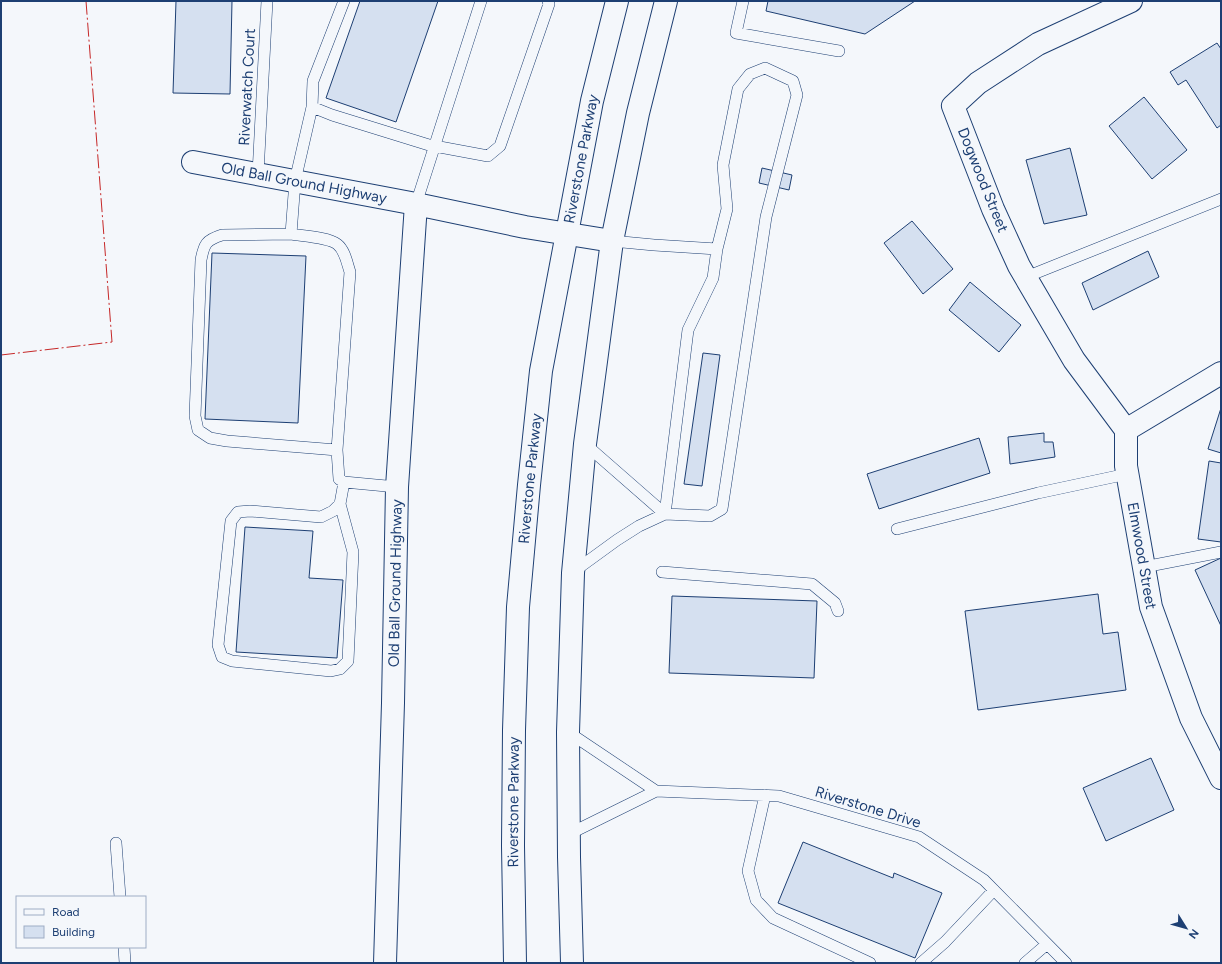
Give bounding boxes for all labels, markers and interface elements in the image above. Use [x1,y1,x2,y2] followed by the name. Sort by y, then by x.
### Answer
[235,28,259,146] street label: Riverwatch Court
[560,92,602,225] street label: Riverstone Parkway
[954,125,1012,235] street label: Dogwood Street
[220,159,388,207] street label: Old Ball Ground Highway
[515,412,545,545] street label: Riverstone Parkway
[385,499,406,667] street label: Old Ball Ground Highway
[1124,501,1160,611] street label: Elmwood Street
[504,736,523,868] street label: Riverstone Parkway
[813,782,923,832] street label: Riverstone Drive
[16,896,146,948] legend
[52,905,80,919] text: Road
[1166,908,1206,948] north arrow
[52,925,95,939] text: Building
[1186,926,1201,941] text: N

